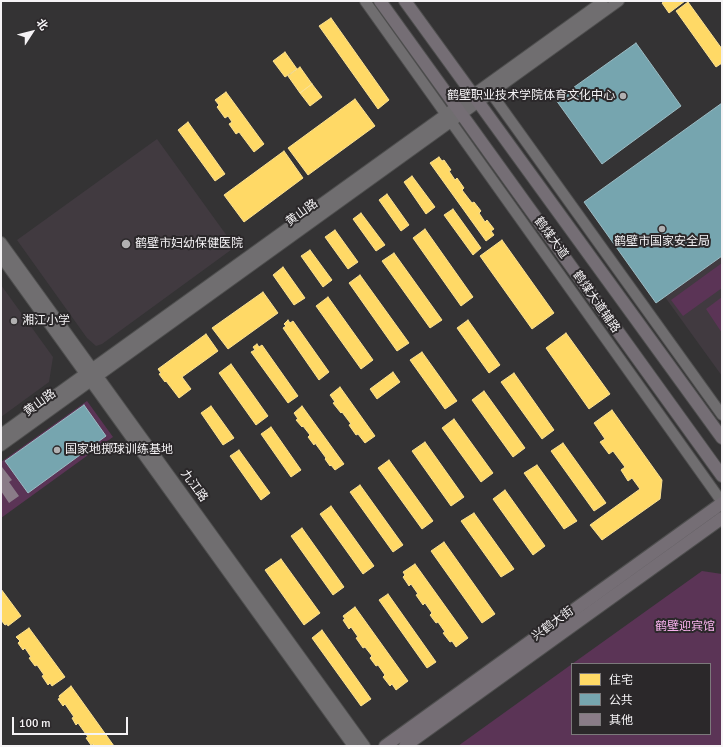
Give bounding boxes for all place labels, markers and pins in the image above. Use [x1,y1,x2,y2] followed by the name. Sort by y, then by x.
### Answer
[447,89,615,103] place label: 鹤壁职业技术学院体育文化中心
[618,91,628,101] marker: 鹤壁职业技术学院体育文化中心
[657,224,667,234] marker: 鹤壁市国家安全局
[614,235,710,249] place label: 鹤壁市国家安全局
[135,237,243,251] place label: 鹤壁市妇幼保健医院
[120,238,132,250] marker: 鹤壁市妇幼保健医院
[22,314,70,328] place label: 湘江小学
[9,316,19,326] marker: 湘江小学
[65,443,173,457] place label: 国家地掷球训练基地
[52,445,62,455] marker: 国家地掷球训练基地

